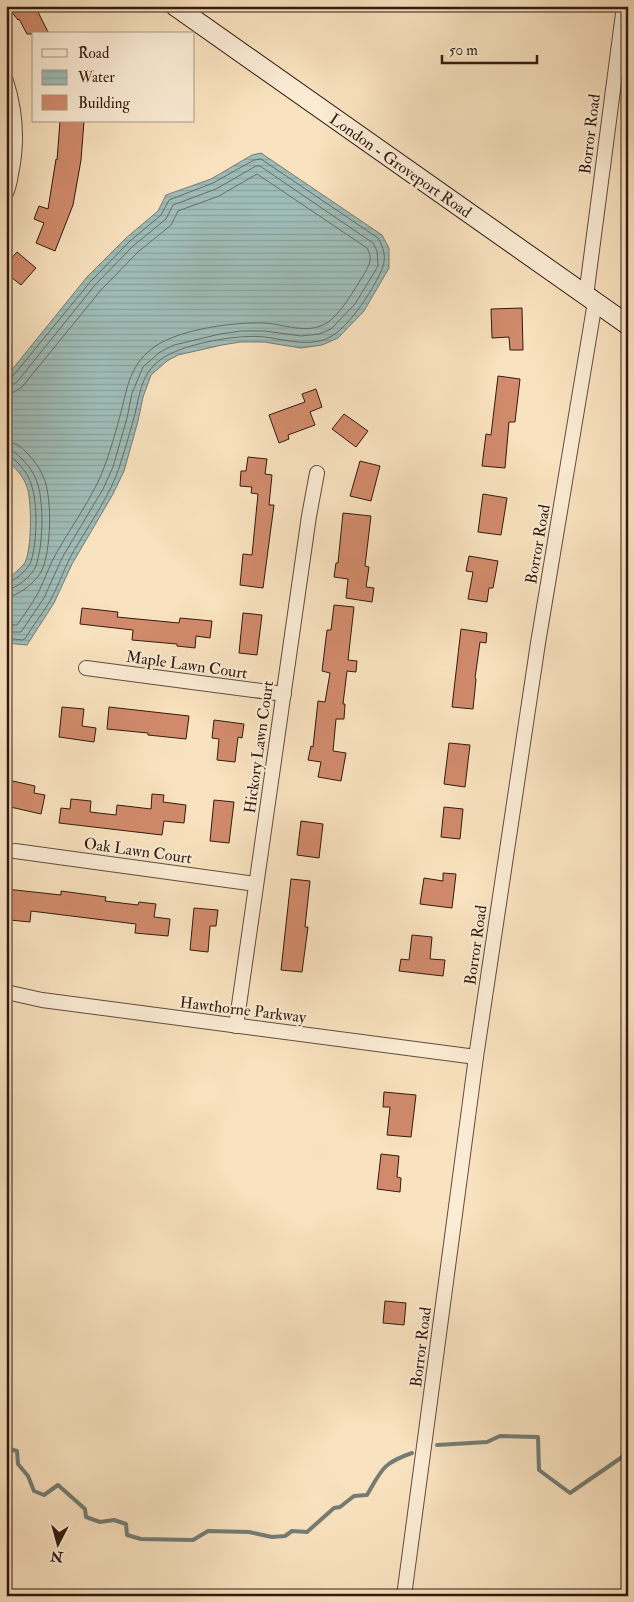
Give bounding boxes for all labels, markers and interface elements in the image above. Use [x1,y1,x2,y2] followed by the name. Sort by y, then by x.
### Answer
[32,32,195,122] legend
[442,32,536,64] scale bar
[449,41,478,60] text: 50 m
[78,44,110,63] text: Road
[77,68,115,87] text: Water
[575,93,605,175] street label: Borror Road
[78,94,130,113] text: Building
[325,109,475,223] street label: London - Groveport Road
[521,503,555,586] street label: Borror Road
[125,647,249,684] street label: Maple Lawn Court
[240,680,278,815] street label: Hickory Lawn Court
[83,834,193,868] street label: Oak Lawn Court
[460,904,492,986] street label: Borror Road
[179,992,308,1028] street label: Hawthorne Parkway
[406,1306,436,1388] street label: Borror Road
[32,1520,82,1570] north arrow
[49,1547,65,1566] text: N

